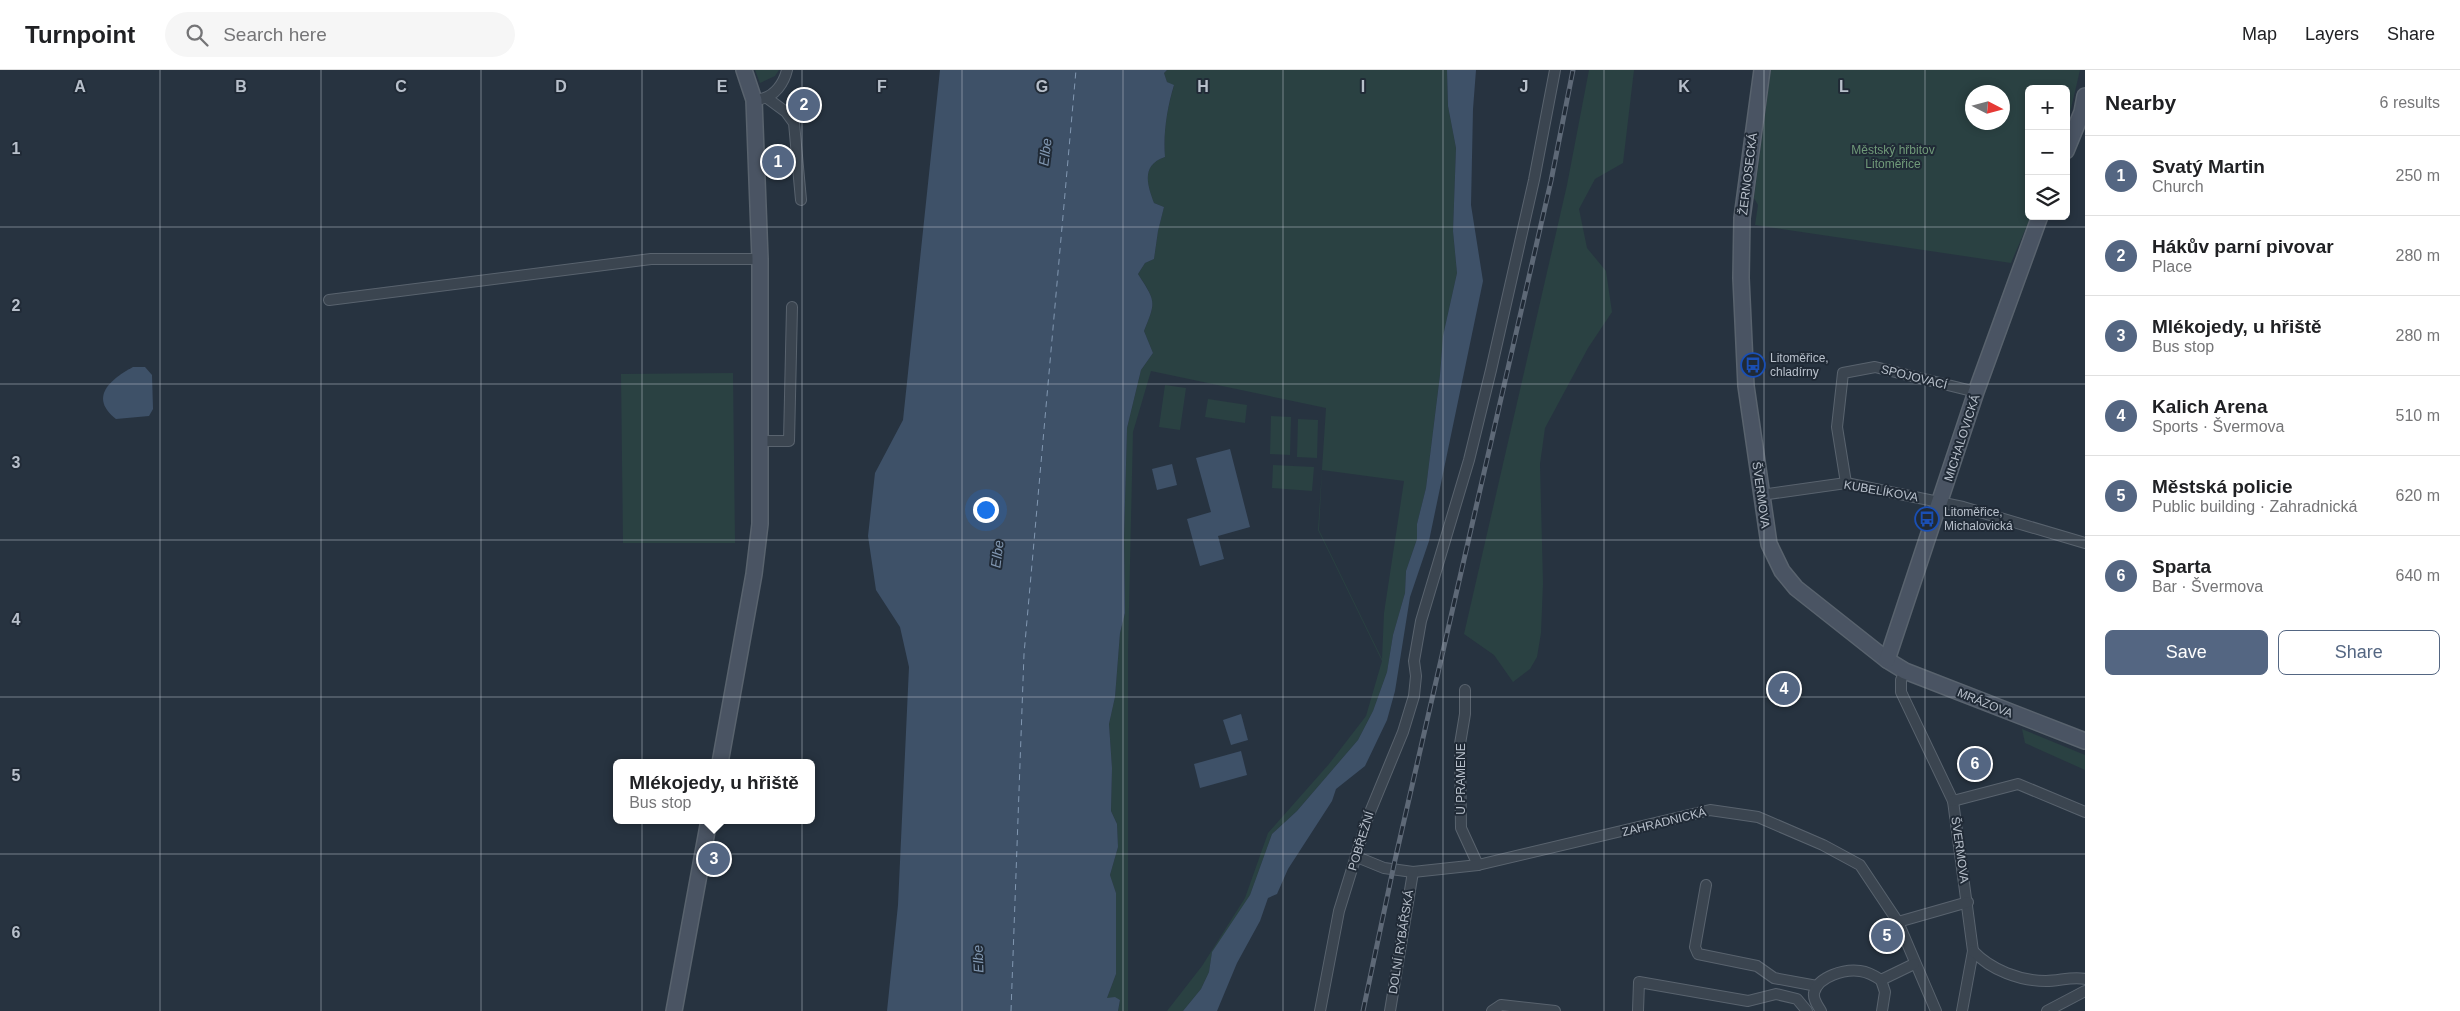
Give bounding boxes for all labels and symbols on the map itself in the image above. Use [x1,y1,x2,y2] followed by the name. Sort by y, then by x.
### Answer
[74,78,86,95] text: A
[235,78,247,95] text: B
[395,78,407,95] text: C
[555,78,567,95] text: D
[717,78,728,95] text: E
[877,78,887,95] text: F
[1036,78,1048,95] text: G
[1197,78,1209,95] text: H
[1361,78,1365,95] text: I
[1520,78,1528,95] text: J
[1678,78,1690,95] text: K
[1839,78,1849,95] text: L
[1965,85,2010,130] north arrow
[788,86,820,124] pin: 2
[1735,132,1760,216] street label: ŽERNOSECKÁ
[1035,137,1055,167] water label: Elbe
[12,140,21,157] text: 1
[762,143,794,181] pin: 1
[1851,143,1935,171] park label: Městský hřbitov Litoměřice
[12,297,21,314] text: 2
[1770,351,1829,379] place label: Litoměřice, chladírny
[1740,352,1766,378] bus stop icon: Litoměřice, chladírny
[1879,361,1949,392] street label: SPOJOVACÍ
[1940,392,1983,483] street label: MICHALOVICKÁ
[12,454,21,471] text: 3
[1749,461,1774,529] street label: ŠVERMOVA
[1843,477,1919,504] street label: KUBELÍKOVA
[973,497,999,523] your location
[1944,505,2013,533] place label: Litoměřice, Michalovická
[1914,506,1940,532] bus stop icon: Litoměřice, Michalovická
[987,539,1007,569] water label: Elbe
[12,611,21,628] text: 4
[1768,670,1800,708] pin: 4
[1955,685,2015,720] street label: MRÁZOVA
[1454,743,1468,815] street label: U PRAMENE
[1959,745,1991,783] pin: 6
[12,767,21,784] text: 5
[1620,804,1707,839] street label: ZAHRADNICKÁ
[1344,809,1377,872] street label: POBŘEŽNÍ
[1948,816,1973,884] street label: ŠVERMOVA
[698,840,730,878] pin: 3
[1385,889,1416,995] street label: DOLNÍ RYBÁŘSKÁ
[1871,917,1903,955] pin: 5
[12,924,21,941] text: 6
[970,945,986,973] water label: Elbe

